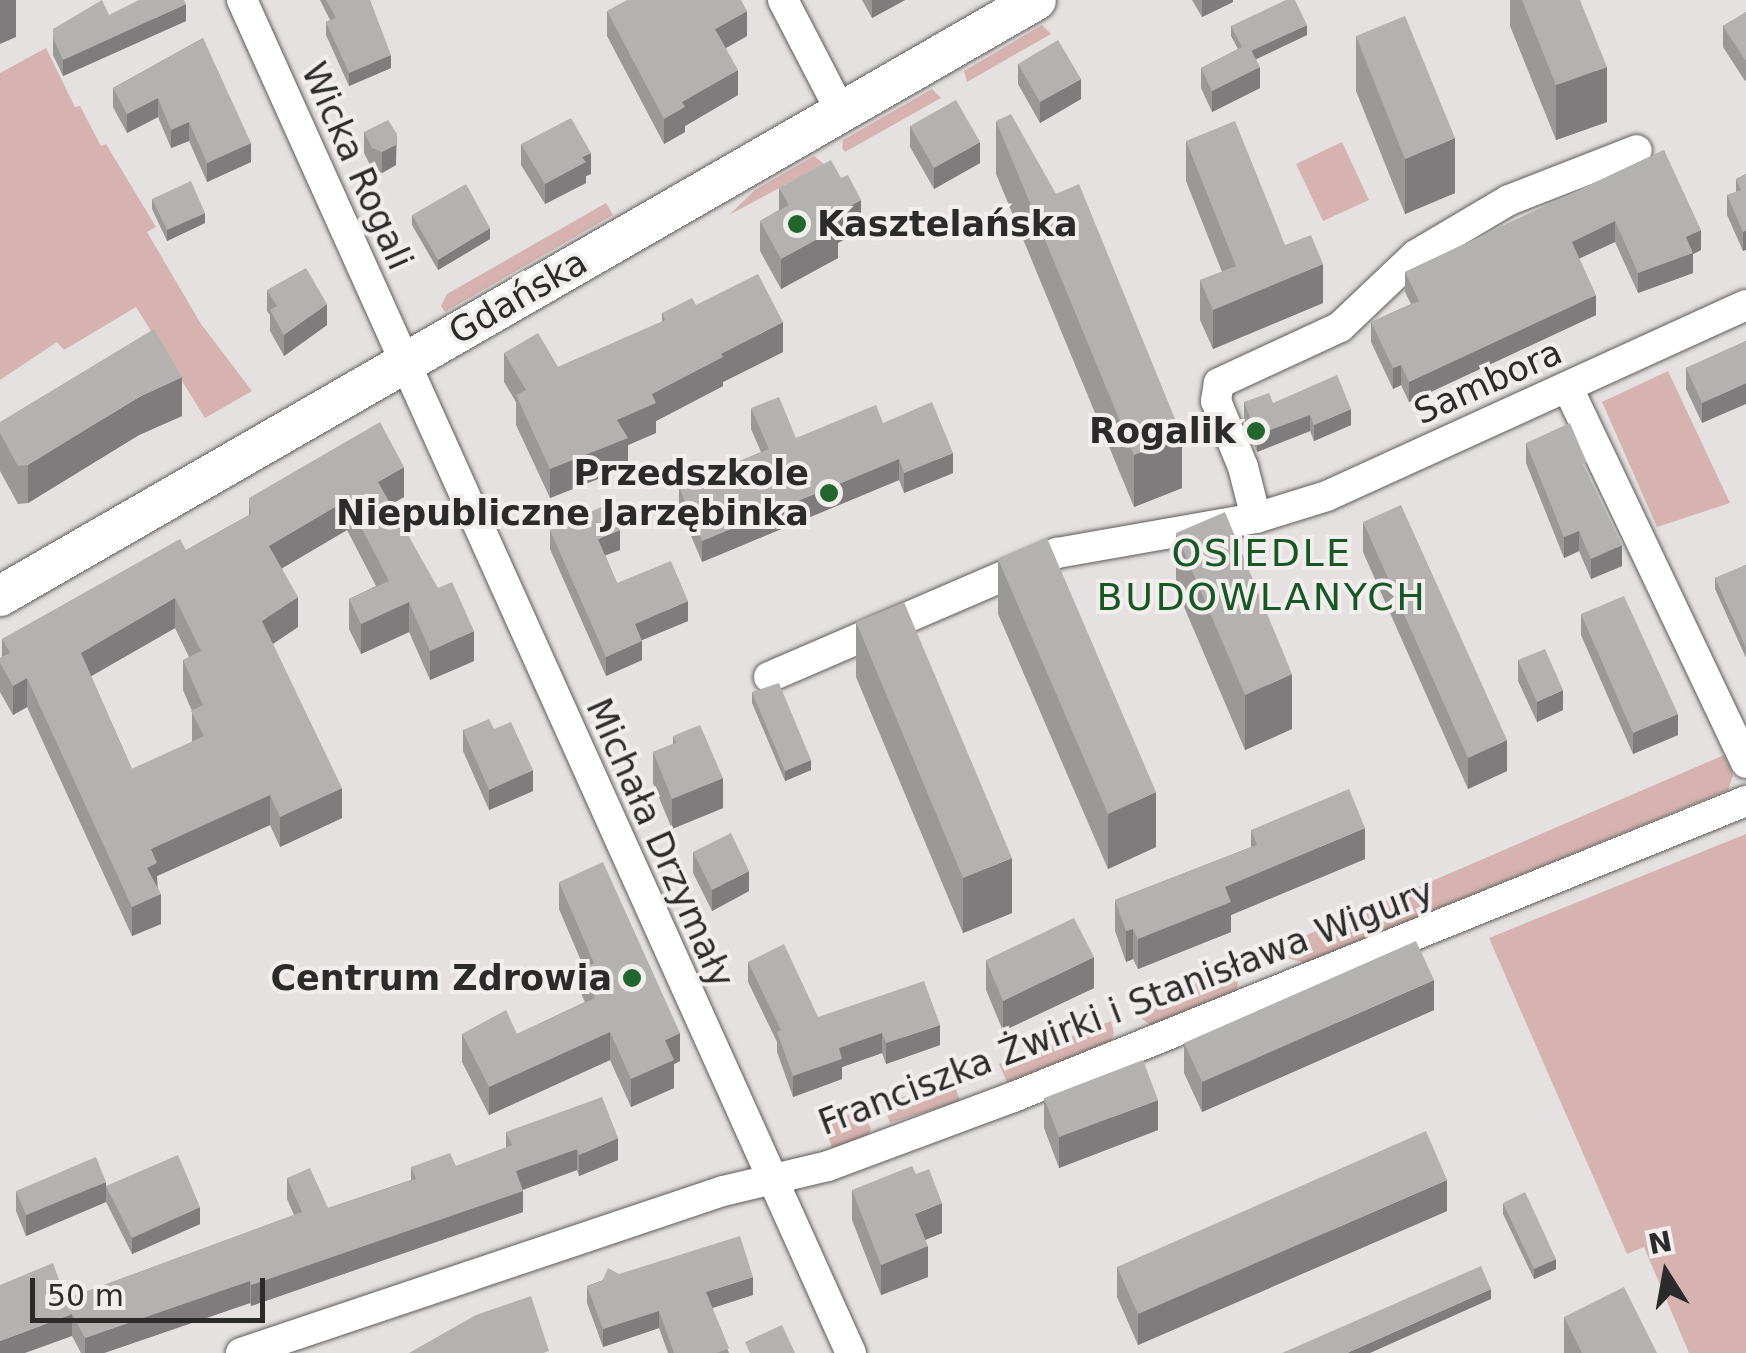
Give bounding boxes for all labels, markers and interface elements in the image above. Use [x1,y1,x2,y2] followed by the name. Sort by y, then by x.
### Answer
[293,56,421,276] street label: Wicka Rogali
[817,203,1078,245] place label: Kasztelańska
[786,213,808,235] marker: Kasztelańska
[442,241,594,353] street label: Gdańska
[1408,331,1568,433] street label: Sambora
[1089,410,1236,452] place label: Rogalik
[1245,420,1267,442] marker: Rogalik
[336,452,809,534] place label: Przedszkole Niepubliczne Jarzębinka
[818,482,840,504] marker: Przedszkole Niepubliczne Jarzębinka
[1097,531,1427,620] district label: OSIEDLE BUDOWLANYCH
[577,692,743,994] street label: Michała Drzymały
[813,870,1439,1144] street label: Franciszka Żwirki i Stanisława Wigury
[270,957,612,999] place label: Centrum Zdrowia
[621,967,643,989] marker: Centrum Zdrowia
[1616,1223,1716,1323] north arrow
[1646,1225,1675,1261] text: N
[35,1258,270,1320] scale bar
[47,1278,124,1313] text: 50 m

